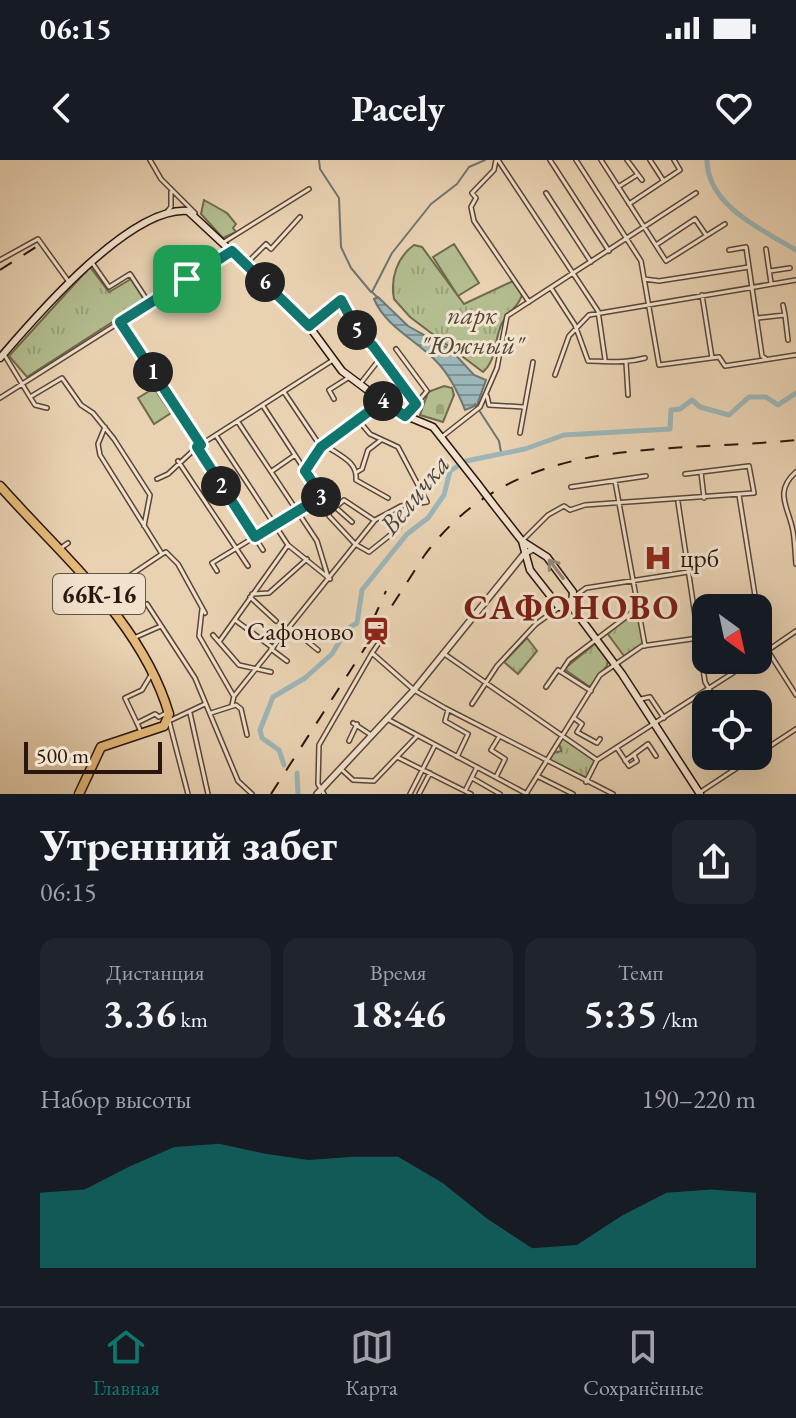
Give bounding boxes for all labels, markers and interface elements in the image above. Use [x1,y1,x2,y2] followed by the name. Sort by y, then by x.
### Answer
[40,9,112,48] text: 06:15
[351,85,445,132] text: Pacely
[40,86,84,130] icon: back
[712,86,756,130] icon: heart
[153,245,221,313] pin
[165,257,209,301] icon: arrive
[245,262,285,302] pin: 6
[259,267,271,296] text: 6
[421,298,526,362] park label: парк "Южный"
[337,310,377,350] pin: 5
[351,315,363,344] text: 5
[133,352,173,392] pin: 1
[147,357,159,386] text: 1
[363,381,403,421] pin: 4
[377,386,389,415] text: 4
[370,446,457,542] water label: Величка
[201,466,241,506] pin: 2
[215,471,227,500] text: 2
[301,477,341,517] pin: 3
[315,482,327,511] text: 3
[680,541,719,575] place label: црб
[643,543,673,573] hospital icon: црб
[547,559,564,580] one-way arrow
[53,574,145,614] road number: 66К-16
[464,585,680,629] district label: САФОНОВО
[692,594,772,674] north arrow
[692,594,772,770] map controls
[247,614,354,648] place label: Сафоново
[361,616,391,646] station icon: Сафоново
[692,690,772,770] button: locate
[24,738,162,774] scale bar
[36,741,89,770] text: 500 m
[40,816,337,873] text: Утренний забег
[672,820,756,904] button: share
[40,875,96,909] text: 06:15
[106,958,204,987] text: Дистанция
[370,958,426,987] text: Время
[618,958,664,987] text: Темп
[103,987,176,1039] text: 3.36
[350,987,446,1039] text: 18:46
[583,987,658,1039] text: 5:35
[176,1005,208,1034] text: km
[658,1005,698,1034] text: /km
[40,1082,191,1116] text: Набор высоты
[641,1082,756,1116] text: 190–220 m
[93,1325,160,1402] tab: Главная
[345,1325,398,1402] tab: Карта
[583,1325,703,1402] tab: Сохранённые

